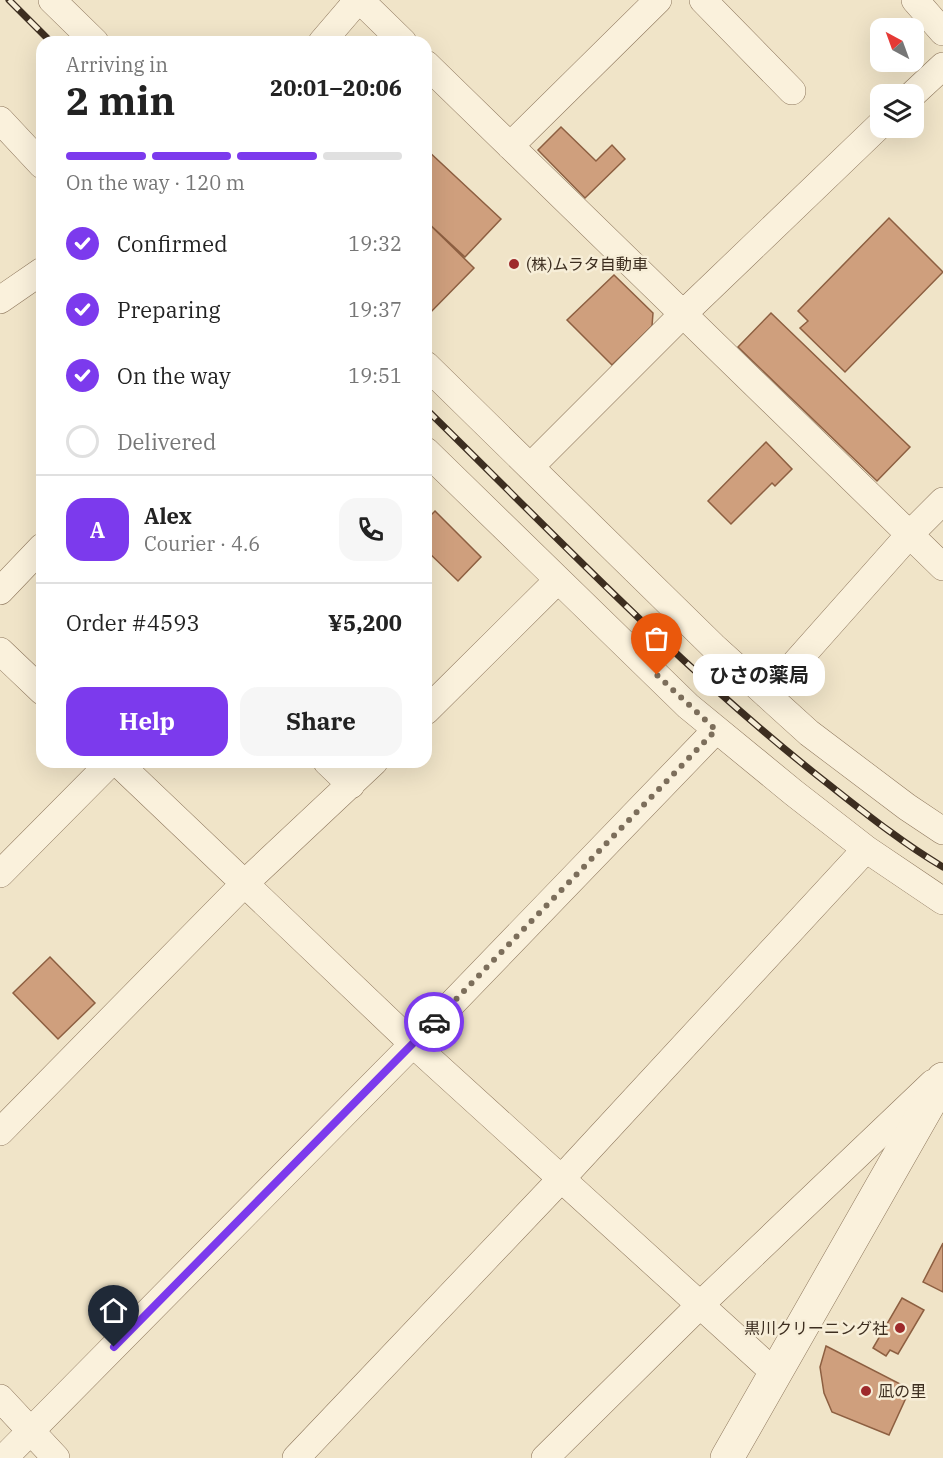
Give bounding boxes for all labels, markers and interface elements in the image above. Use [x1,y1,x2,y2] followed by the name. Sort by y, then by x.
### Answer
[870,18,924,72] north arrow
[870,18,924,138] map controls
[66,51,168,78] text: Arriving in
[270,73,402,102] text: 20:01–20:06
[66,75,175,126] text: 2 min
[870,84,924,138] button: layers
[66,169,245,196] text: On the way · 120 m
[66,227,99,260] icon: check
[117,229,228,258] text: Confirmed
[348,230,402,257] text: 19:32
[526,254,648,274] place label: (株)ムラタ自動車
[507,257,521,271] marker: (株)ムラタ自動車
[66,293,99,326] icon: check
[117,295,221,324] text: Preparing
[348,296,402,323] text: 19:37
[66,359,99,392] icon: check
[117,361,231,390] text: On the way
[348,362,402,389] text: 19:51
[117,427,216,456] text: Delivered
[339,498,402,561] button: phone
[144,501,192,530] text: Alex
[90,515,105,544] text: A
[144,530,260,557] text: Courier · 4.6
[66,608,200,637] text: Order #4593
[328,608,402,637] text: ¥5,200
[631,613,682,675] pin
[640,622,673,655] icon: bag
[693,654,825,696] callout: ひさの薬局
[709,661,809,688] text: ひさの薬局
[66,687,228,756] button: Help
[240,687,402,756] button: Share
[404,992,464,1052] courier
[418,1006,451,1039] icon: car
[88,1285,139,1347] pin
[97,1294,130,1327] icon: home
[744,1318,888,1338] place label: 黒川クリーニング社
[893,1321,907,1335] marker: 黒川クリーニング社
[878,1381,926,1401] place label: 凪の里
[859,1384,873,1398] marker: 凪の里

